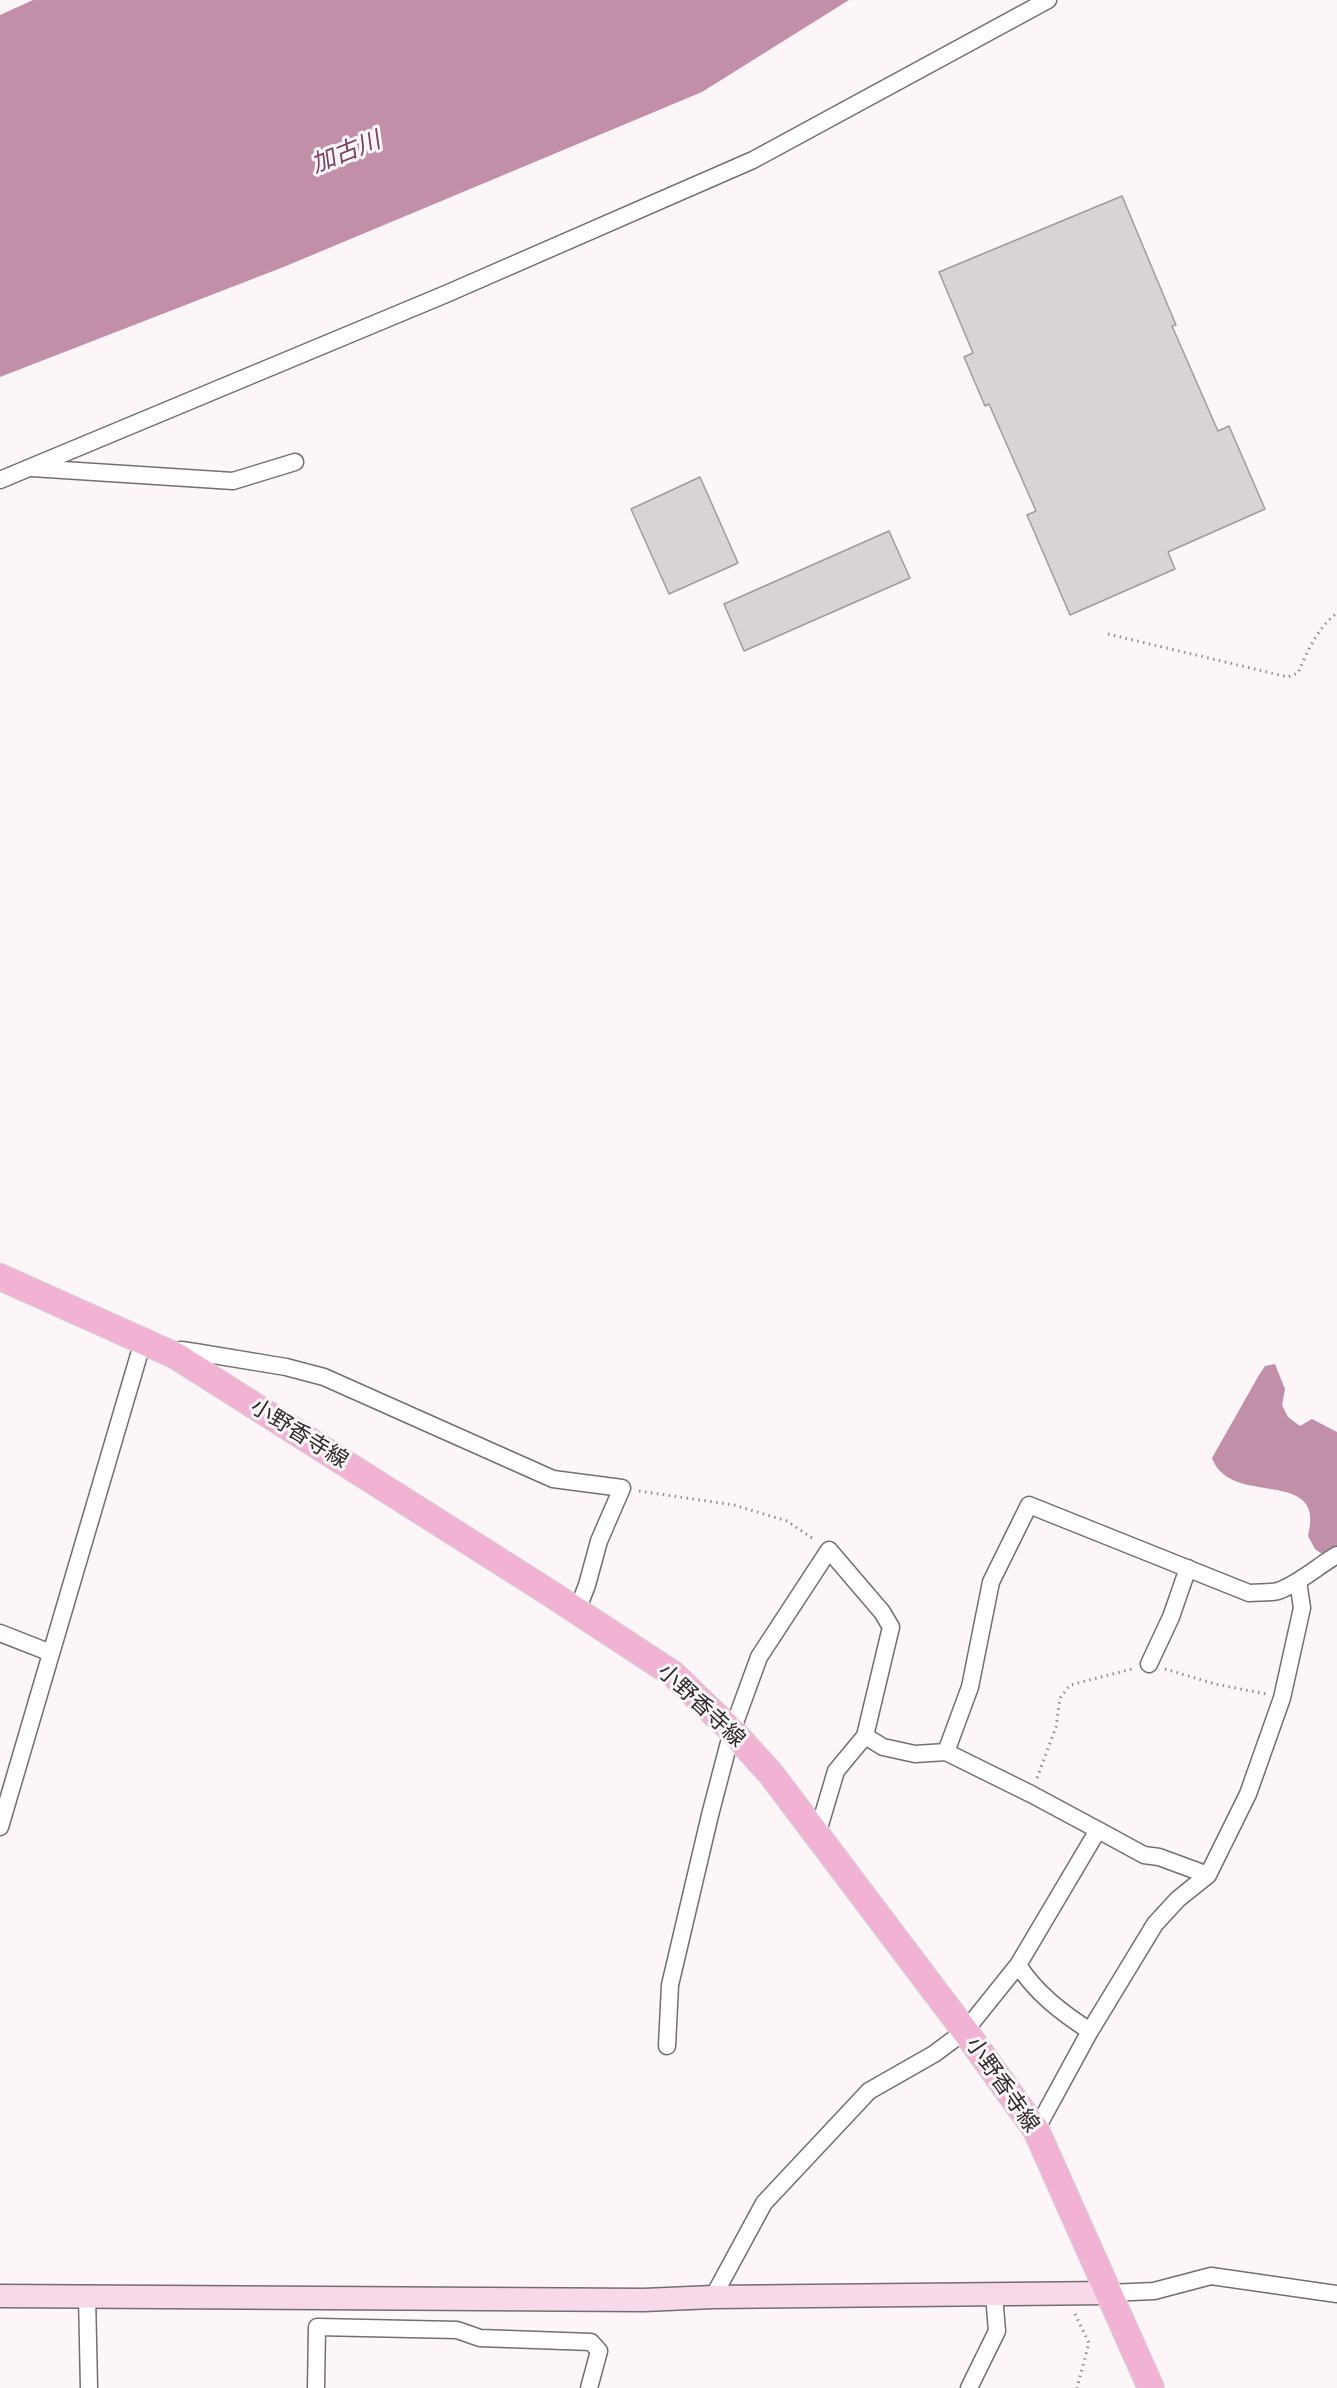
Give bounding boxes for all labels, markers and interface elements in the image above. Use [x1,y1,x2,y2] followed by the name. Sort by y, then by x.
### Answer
[307,126,385,180] water label: 加古川
[245,1394,353,1474] street label: 小野香寺線
[652,1659,750,1753] street label: 小野香寺線
[960,2032,1044,2138] street label: 小野香寺線

